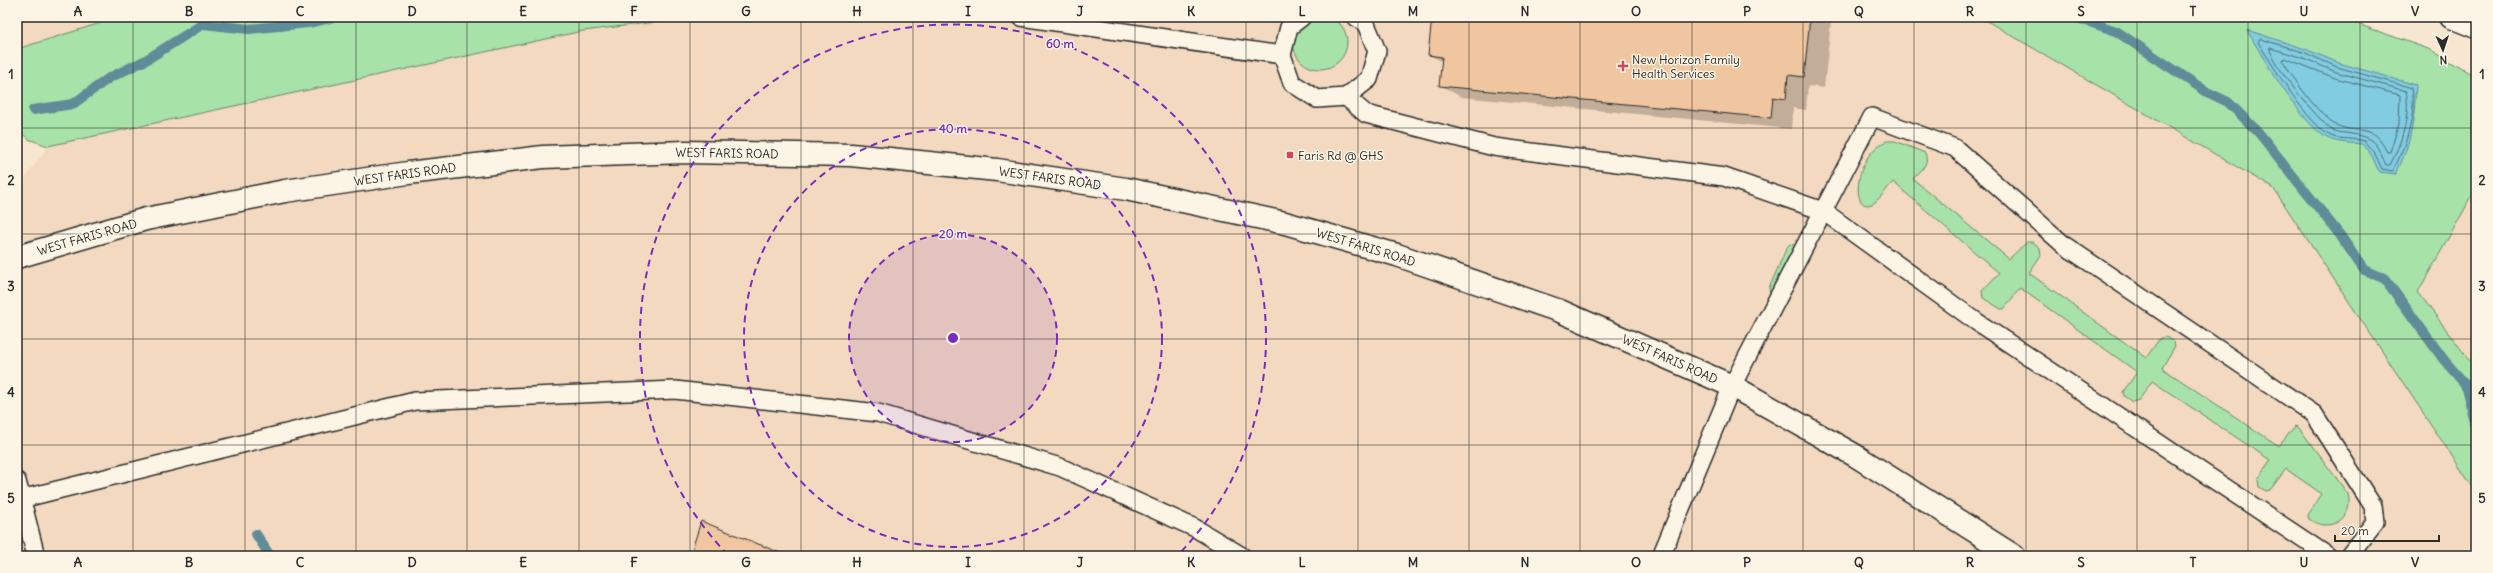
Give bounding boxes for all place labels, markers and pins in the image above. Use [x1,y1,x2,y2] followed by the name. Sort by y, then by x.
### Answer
[1632,52,1740,81] place label: New Horizon Family Health Services
[1617,60,1629,72] marker: New Horizon Family Health Services
[1298,148,1384,163] place label: Faris Rd @ GHS
[1285,150,1295,160] marker: Faris Rd @ GHS
[946,331,960,345] centre of rings

